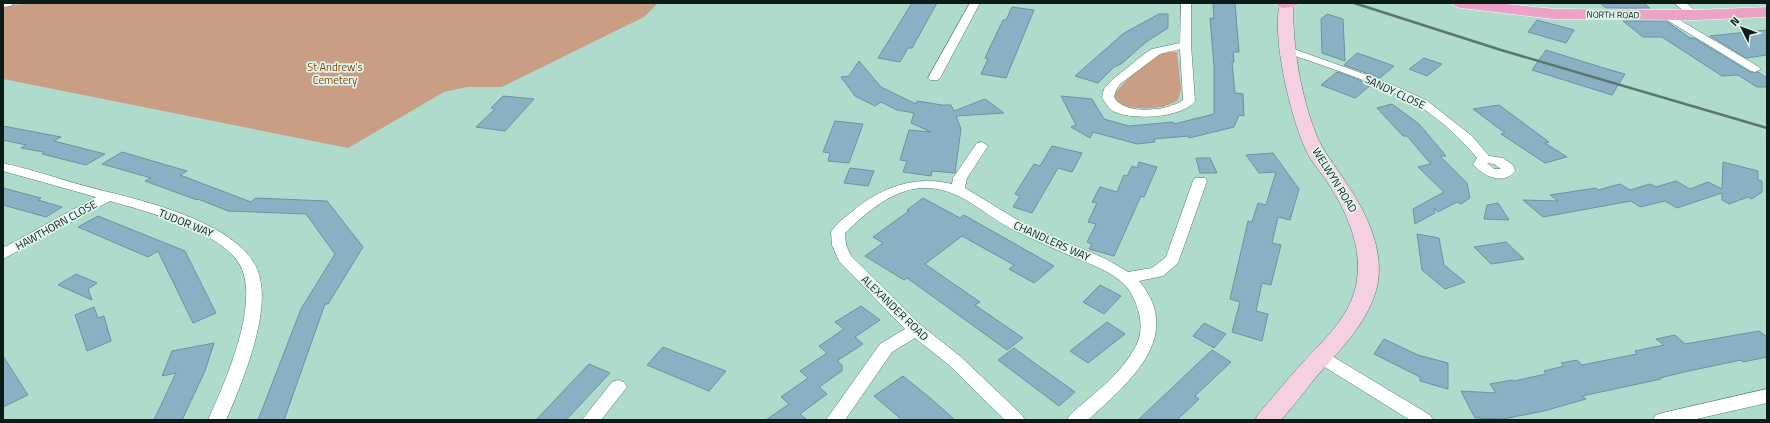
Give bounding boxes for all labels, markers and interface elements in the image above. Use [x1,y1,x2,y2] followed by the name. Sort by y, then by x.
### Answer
[1586,8,1640,21] street label: NORTH ROAD
[1722,8,1762,48] north arrow
[1726,13,1743,29] text: N
[307,59,363,88] park label: St Andrew's Cemetery
[1362,71,1428,113] street label: SANDY CLOSE
[1309,145,1361,215] street label: WELWYN ROAD
[12,196,100,254] street label: HAWTHORN CLOSE
[156,205,216,241] street label: TUDOR WAY
[1011,217,1093,265] street label: CHANDLERS WAY
[858,272,932,344] street label: ALEXANDER ROAD

